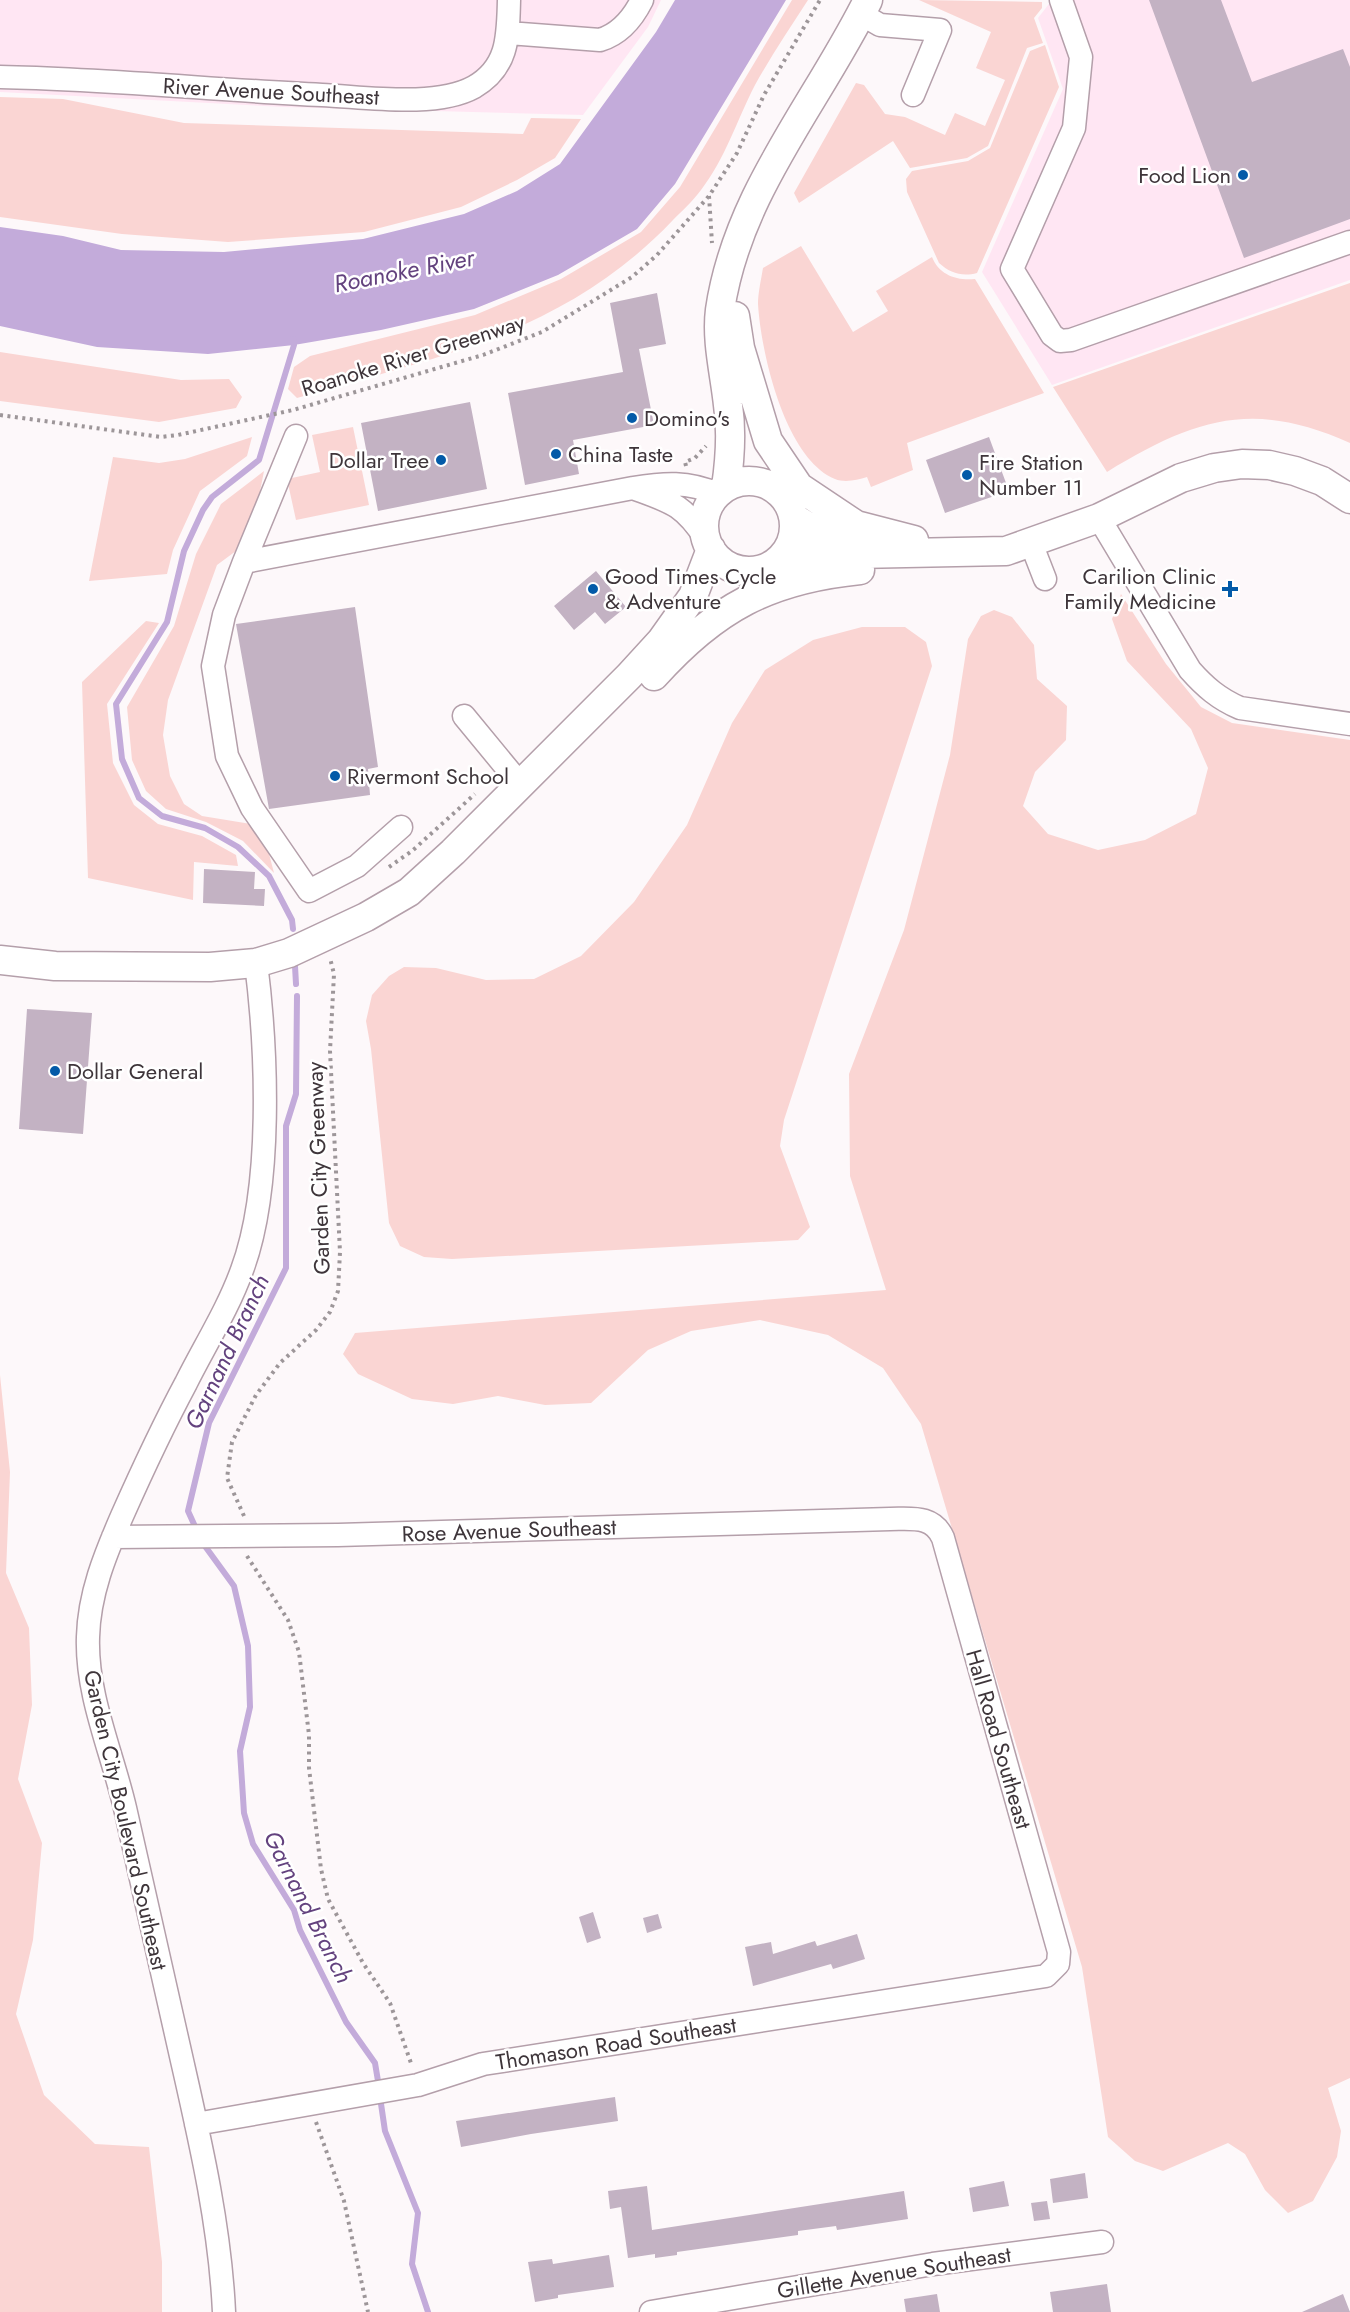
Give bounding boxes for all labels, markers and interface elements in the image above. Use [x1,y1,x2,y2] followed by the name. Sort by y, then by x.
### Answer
[162,69,381,113] street label: River Avenue Southeast
[1138,159,1231,191] place label: Food Lion
[1236,168,1250,182] marker: Food Lion
[331,239,479,301] water label: Roanoke River
[297,306,529,404] street label: Roanoke River Greenway
[644,402,730,434] place label: Domino's
[625,411,639,425] marker: Domino's
[568,438,673,470] place label: China Taste
[329,444,429,476] place label: Dollar Tree
[979,446,1083,503] place label: Fire Station Number 11
[549,447,563,461] marker: China Taste
[434,453,448,467] marker: Dollar Tree
[960,468,974,482] marker: Fire Station Number 11
[605,560,776,617] place label: Good Times Cycle & Adventure
[1064,560,1216,617] place label: Carilion Clinic Family Medicine
[1221,580,1239,598] marker: Carilion Clinic Family Medicine
[586,582,600,596] marker: Good Times Cycle & Adventure
[347,760,509,792] place label: Rivermont School
[328,769,342,783] marker: Rivermont School
[67,1055,203,1087] place label: Dollar General
[298,1061,338,1275] street label: Garden City Greenway
[48,1064,62,1078] marker: Dollar General
[175,1269,278,1435] water label: Garnand Branch
[401,1510,618,1550] street label: Rose Avenue Southeast
[958,1645,1040,1833] street label: Hall Road Southeast
[76,1667,176,1974] street label: Garden City Boulevard Southeast
[255,1824,362,1989] water label: Garnand Branch
[493,2008,739,2078] street label: Thomason Road Southeast
[775,2238,1014,2306] street label: Gillette Avenue Southeast

